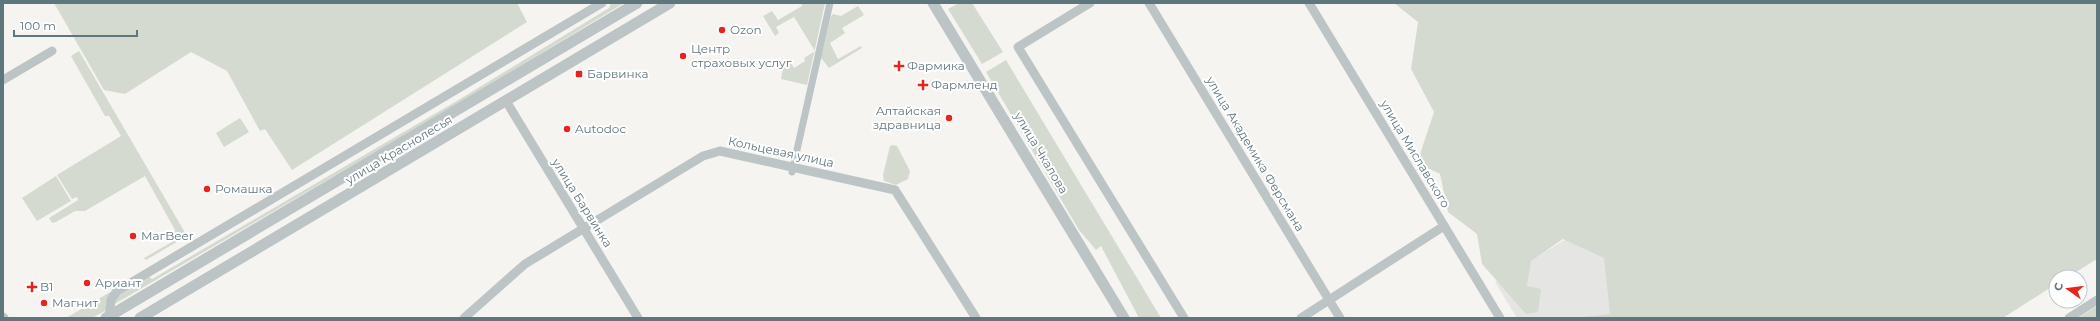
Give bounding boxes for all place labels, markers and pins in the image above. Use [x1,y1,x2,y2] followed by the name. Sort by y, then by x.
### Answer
[730,22,762,37] place label: Ozon
[717,25,727,35] marker: Ozon
[691,41,792,70] place label: Центр страховых услуг
[678,51,688,61] marker: Центр страховых услуг
[907,58,965,73] place label: Фармика
[894,61,904,71] marker: Фармика
[587,66,648,81] place label: Барвинка
[574,69,584,79] marker: Барвинка
[931,77,998,92] place label: Фармленд
[918,80,928,90] marker: Фармленд
[873,103,941,132] place label: Алтайская здравница
[944,113,954,123] marker: Алтайская здравница
[575,121,626,136] place label: Autodoc
[562,124,572,134] marker: Autodoc
[215,181,272,196] place label: Ромашка
[202,184,212,194] marker: Ромашка
[141,228,194,243] place label: МагBeer
[128,231,138,241] marker: МагBeer
[95,275,142,290] place label: Ариант
[82,278,92,288] marker: Ариант
[40,279,53,294] place label: B1
[27,282,37,292] marker: B1
[52,295,99,310] place label: Магнит
[39,298,49,308] marker: Магнит

